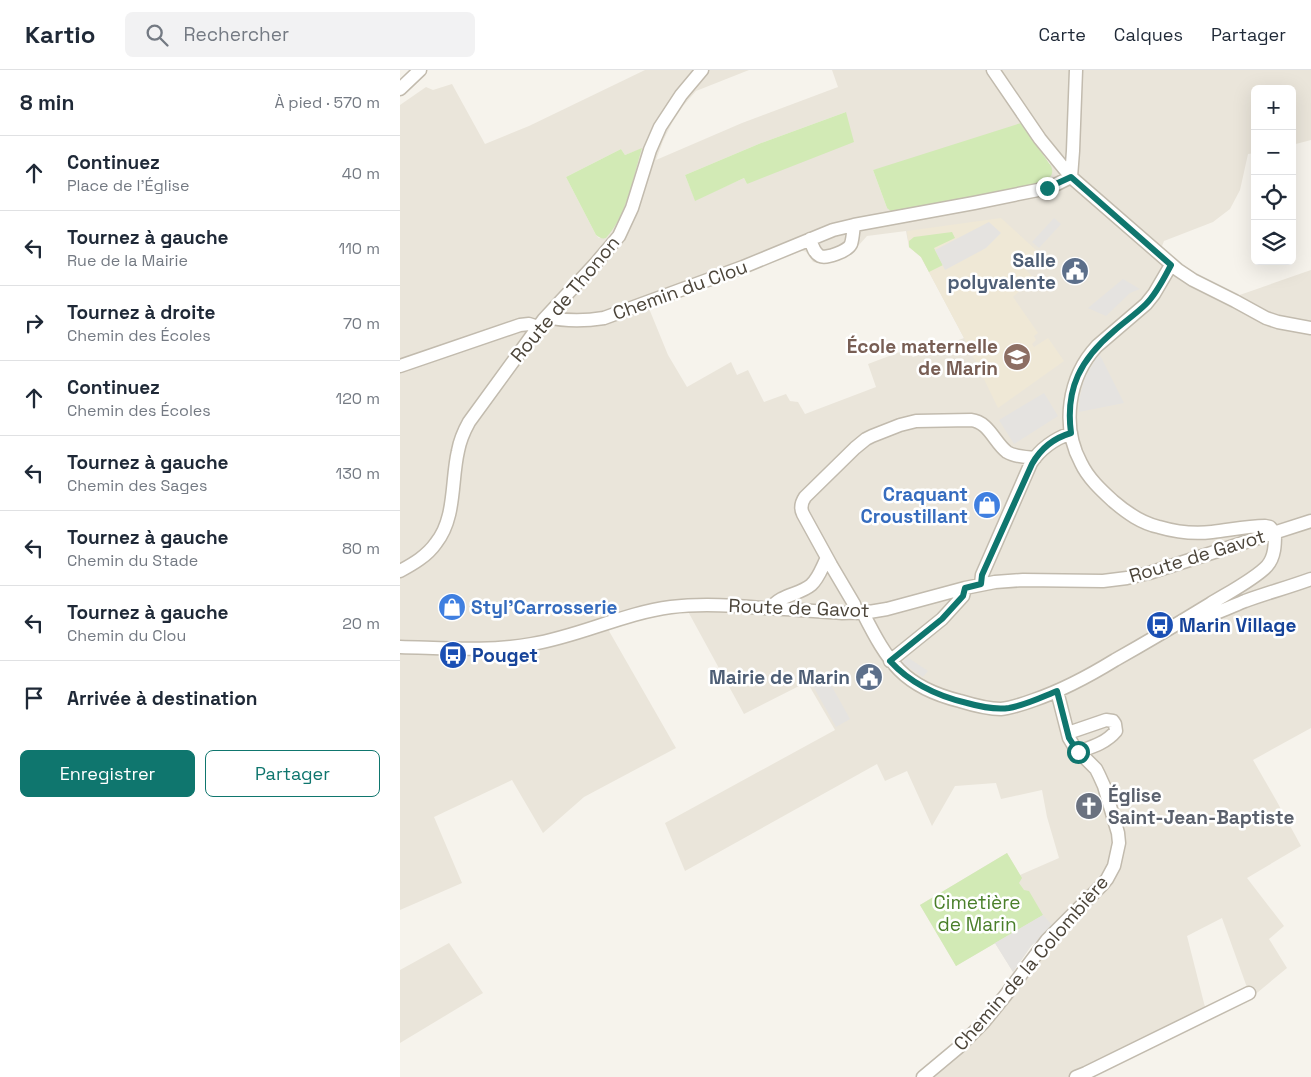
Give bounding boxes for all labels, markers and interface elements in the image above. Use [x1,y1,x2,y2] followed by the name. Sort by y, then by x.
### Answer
[125,12,475,57] search box
[25,19,95,50] text: Kartio
[143,21,171,49] icon: search
[183,22,289,47] text: Rechercher
[1039,23,1086,46] text: Carte
[1114,23,1183,46] text: Calques
[1211,23,1286,46] text: Partager
[1251,85,1296,265] map controls
[1251,85,1296,130] button: +
[20,89,74,116] text: 8 min
[274,92,380,113] text: À pied · 570 m
[1251,130,1296,175] button: −
[67,150,160,175] text: Continuez
[20,159,48,187] icon: ahead
[342,163,380,184] text: 40 m
[67,175,190,196] text: Place de l'Église
[1251,175,1296,220] button: locate
[1036,177,1059,200] route end
[1251,220,1296,265] button: layers
[67,225,229,250] text: Tournez à gauche
[505,231,625,367] street label: Route de Thonon
[20,234,48,262] icon: left
[338,238,380,259] text: 110 m
[948,248,1056,295] place label: Salle polyvalente
[67,250,188,271] text: Rue de la Mairie
[609,254,751,326] street label: Chemin du Clou
[1060,256,1090,286] public building icon: Salle polyvalente
[67,300,216,325] text: Tournez à droite
[20,309,48,337] icon: right
[343,313,380,334] text: 70 m
[67,325,211,346] text: Chemin des Écoles
[847,334,998,381] place label: École maternelle de Marin
[1002,342,1032,372] school or university icon: École maternelle de Marin
[67,375,160,400] text: Continuez
[20,384,48,412] icon: ahead
[336,388,380,409] text: 120 m
[67,400,211,421] text: Chemin des Écoles
[67,450,229,475] text: Tournez à gauche
[20,459,48,487] icon: left
[336,463,380,484] text: 130 m
[67,475,207,496] text: Chemin des Sages
[861,482,968,529] place label: Craquant Croustillant
[972,490,1002,520] shop icon: Craquant Croustillant
[1126,523,1268,589] street label: Route de Gavot
[67,525,229,550] text: Tournez à gauche
[20,534,48,562] icon: left
[342,538,380,559] text: 80 m
[67,550,198,571] text: Chemin du Stade
[437,592,467,622] shop icon: Styl'Carrosserie
[728,593,870,623] street label: Route de Gavot
[471,595,618,620] place label: Styl'Carrosserie
[67,600,229,625] text: Tournez à gauche
[20,609,48,637] icon: left
[1145,610,1175,640] bus stop icon: Marin Village
[342,613,380,634] text: 20 m
[1179,613,1296,638] place label: Marin Village
[67,625,186,646] text: Chemin du Clou
[438,640,468,670] bus stop icon: Pouget
[472,643,538,668] place label: Pouget
[854,662,884,692] public building icon: Mairie de Marin
[709,665,850,690] place label: Mairie de Marin
[20,684,48,712] icon: arrive
[67,686,257,711] text: Arrivée à destination
[1067,741,1090,764] route start
[20,750,195,797] button: Enregistrer
[205,750,380,797] button: Partager
[1108,783,1294,830] place label: Église Saint-Jean-Baptiste
[1074,791,1104,821] church icon: Église Saint-Jean-Baptiste
[948,870,1114,1056] street label: Chemin de la Colombière
[934,890,1020,937] park label: Cimetière de Marin

